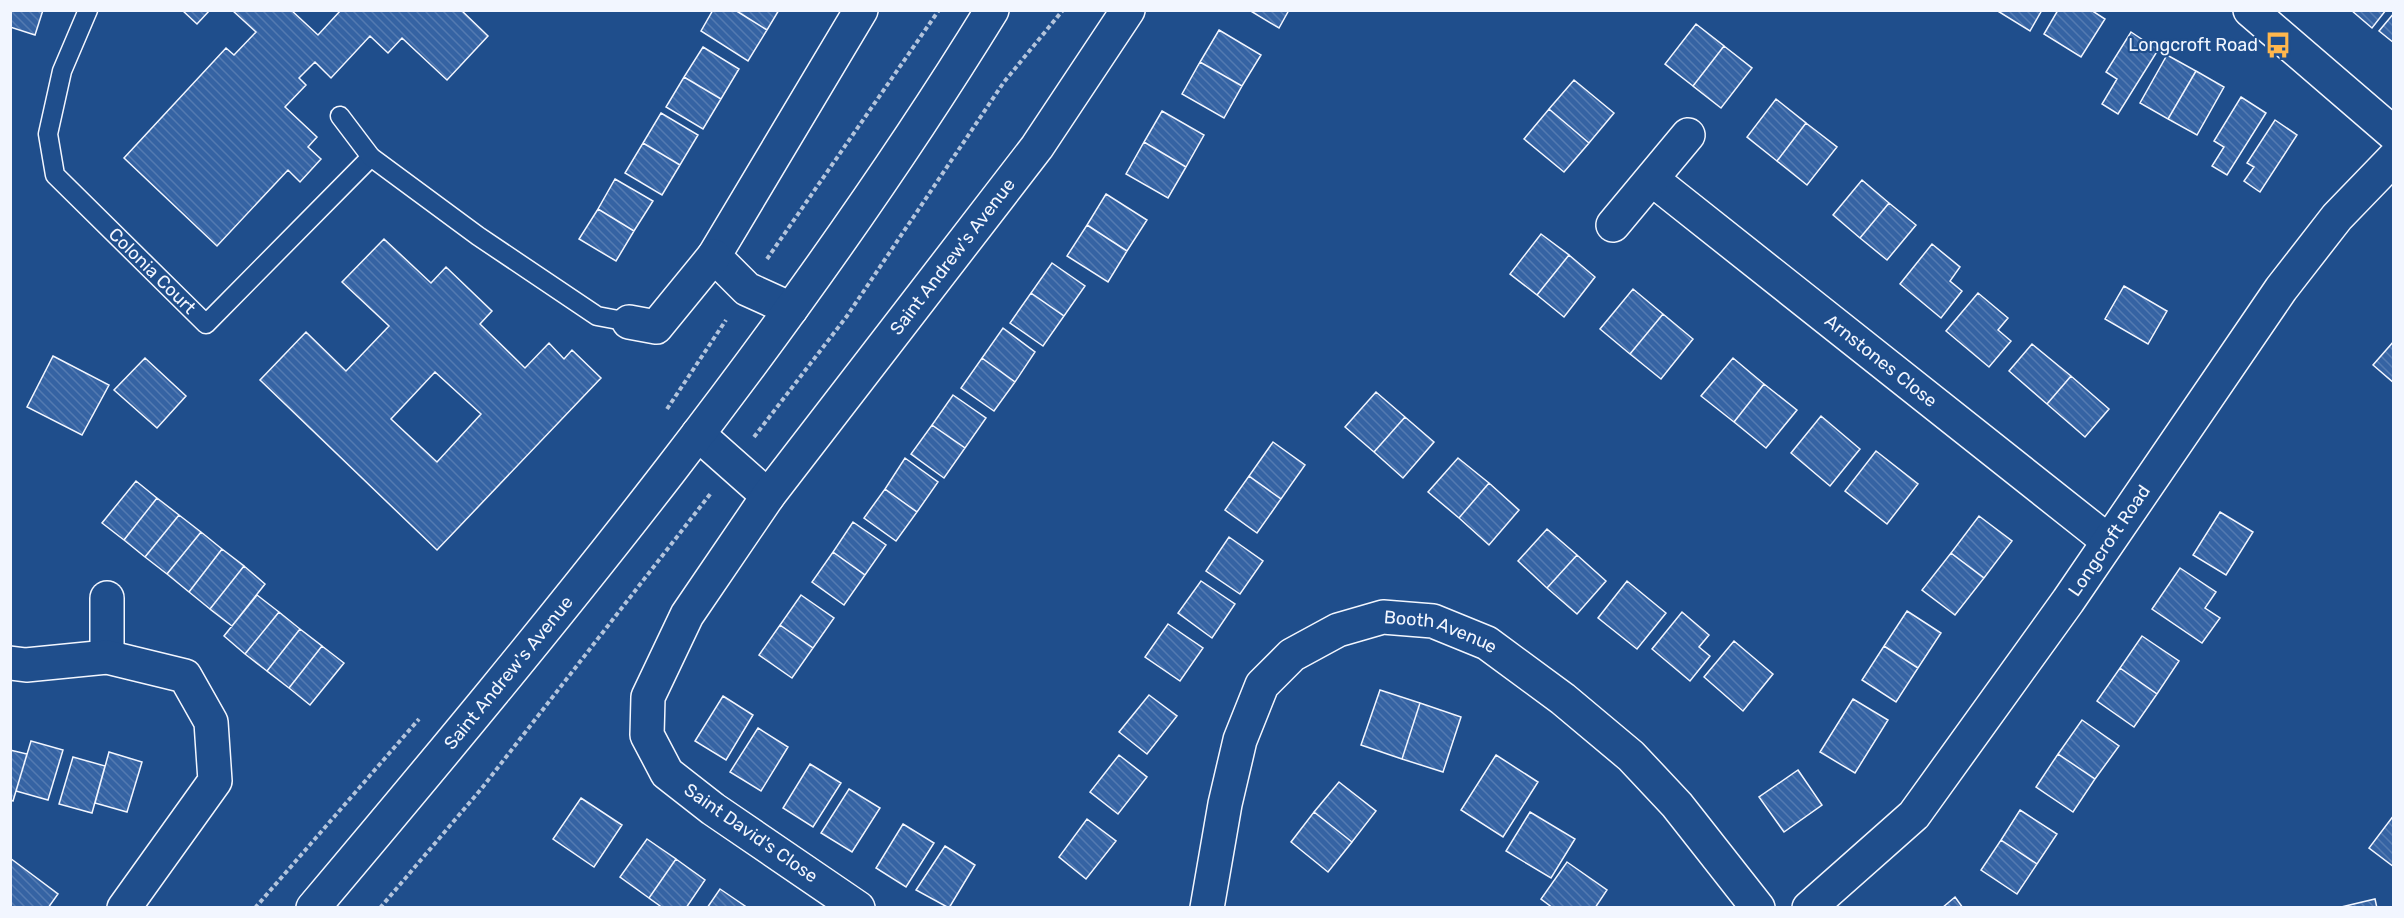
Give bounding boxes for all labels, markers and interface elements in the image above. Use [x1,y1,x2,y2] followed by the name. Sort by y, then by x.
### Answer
[2263,30,2293,60] bus stop icon: Longcroft Road
[2128,34,2258,56] place label: Longcroft Road
[885,174,1020,339] street label: Saint Andrew's Avenue
[104,223,200,319] street label: Colonia Court
[1820,310,1941,412] street label: Arnstones Close
[2064,481,2155,600] street label: Longcroft Road
[439,592,578,754] street label: Saint Andrew's Avenue
[1383,606,1502,658] street label: Booth Avenue
[680,779,822,887] street label: Saint David's Close

